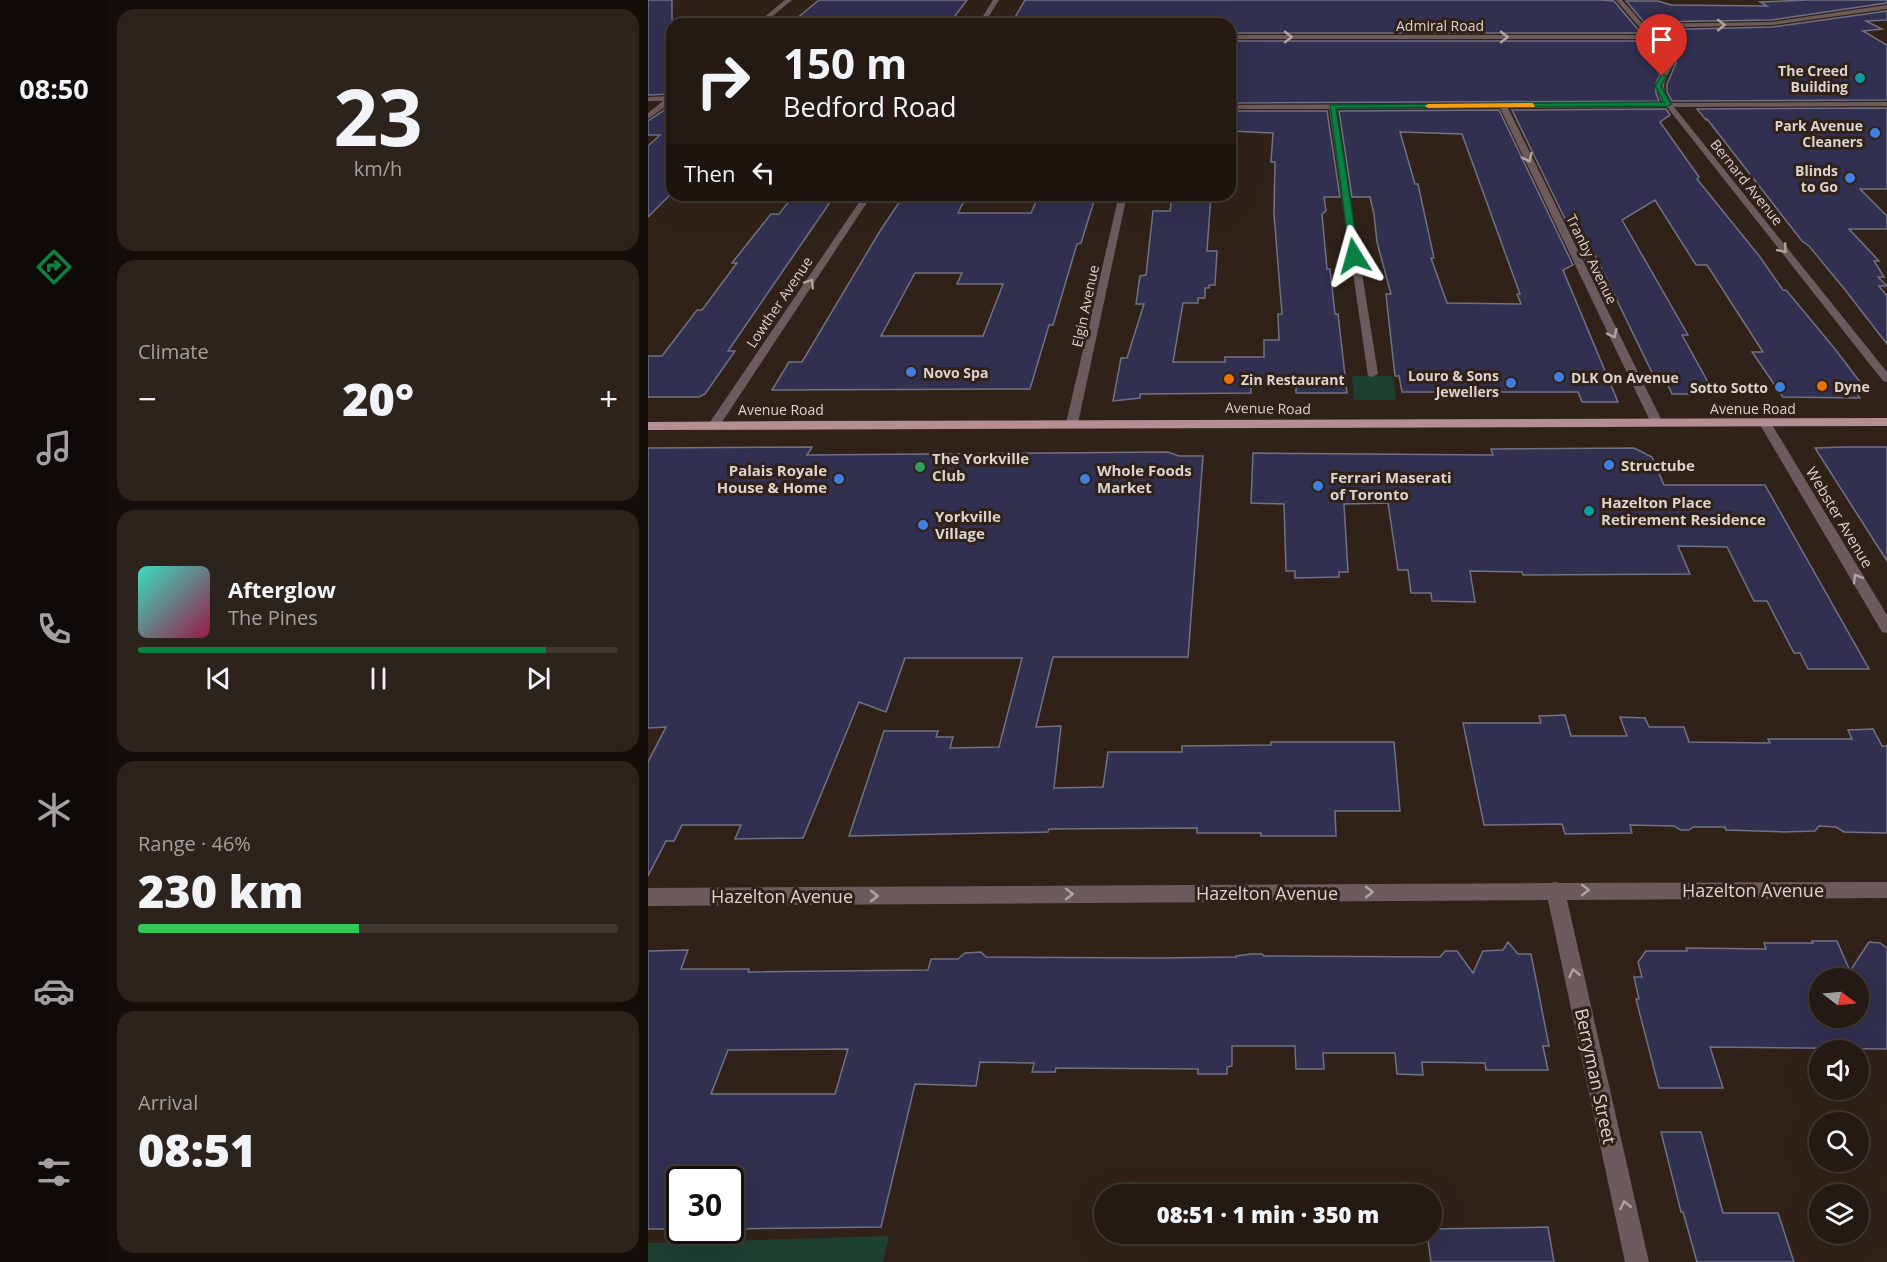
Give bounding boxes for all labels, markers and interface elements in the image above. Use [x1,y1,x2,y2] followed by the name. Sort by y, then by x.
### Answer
[1636,14,1687,76] pin
[1396,16,1484,35] street label: Admiral Road
[1717,19,1726,31] one-way arrow
[1645,23,1678,56] icon: arrive
[1284,31,1293,43] one-way arrow
[1500,31,1509,43] one-way arrow
[783,34,907,91] text: 150 m
[684,42,762,120] icon: right
[1778,61,1848,96] place label: The Creed Building
[333,63,423,169] text: 23
[19,70,89,107] text: 08:50
[1853,71,1867,85] marker: The Creed Building
[783,88,956,125] text: Bedford Road
[1775,116,1863,151] place label: Park Avenue Cleaners
[1868,126,1882,140] marker: Park Avenue Cleaners
[1706,135,1788,229] street label: Bernard Avenue
[1521,152,1533,163] one-way arrow
[354,155,402,182] text: km/h
[747,156,780,189] icon: left
[684,158,735,188] text: Then
[1795,161,1838,196] place label: Blinds to Go
[1843,171,1857,185] marker: Blinds to Go
[1562,211,1622,307] street label: Tranby Avenue
[1322,224,1386,288] position arrow
[1776,242,1787,253] one-way arrow
[33,246,75,288] icon: directions
[741,253,817,351] street label: Lowther Avenue
[1067,263,1103,349] street label: Elgin Avenue
[803,279,814,290] one-way arrow
[1605,328,1617,339] one-way arrow
[138,338,209,365] text: Climate
[923,363,988,382] place label: Novo Spa
[904,365,918,379] marker: Novo Spa
[1408,366,1499,401] place label: Louro & Sons Jewellers
[342,368,414,429] text: 20°
[1571,368,1679,387] place label: DLK On Avenue
[1241,370,1345,389] place label: Zin Restaurant
[1552,370,1566,384] marker: DLK On Avenue
[1222,372,1236,386] marker: Zin Restaurant
[138,376,157,421] text: −
[599,376,618,421] text: +
[1504,376,1518,390] marker: Louro & Sons Jewellers
[1834,377,1870,396] place label: Dyne
[1690,378,1768,397] place label: Sotto Sotto
[1815,379,1829,393] marker: Dyne
[1773,380,1787,394] marker: Sotto Sotto
[1225,398,1311,418] street label: Avenue Road
[1710,399,1796,418] street label: Avenue Road
[738,400,824,419] street label: Avenue Road
[33,427,75,469] icon: music
[932,448,1029,485] place label: The Yorkville Club
[1621,455,1695,475] place label: Structube
[1602,458,1616,472] marker: Structube
[717,460,827,497] place label: Palais Royale House & Home
[913,460,927,474] marker: The Yorkville Club
[1097,460,1192,497] place label: Whole Foods Market
[1802,463,1878,571] street label: Webster Avenue
[1330,467,1452,504] place label: Ferrari Maserati of Toronto
[832,472,846,486] marker: Palais Royale House & Home
[1078,472,1092,486] marker: Whole Foods Market
[1311,479,1325,493] marker: Ferrari Maserati of Toronto
[1601,492,1766,529] place label: Hazelton Place Retirement Residence
[1582,504,1596,518] marker: Hazelton Place Retirement Residence
[935,506,1001,543] place label: Yorkville Village
[916,518,930,532] marker: Yorkville Village
[228,574,336,604] text: Afterglow
[1853,574,1864,584] one-way arrow
[228,604,318,631] text: The Pines
[33,608,75,650] icon: phone
[202,662,235,695] icon: previous
[362,662,395,695] icon: pause
[522,662,555,695] icon: next
[33,789,75,831] icon: climate
[138,830,251,857] text: Range · 46%
[138,860,303,921] text: 230 km
[1682,878,1824,902] street label: Hazelton Avenue
[1196,881,1338,905] street label: Hazelton Avenue
[711,884,853,908] street label: Hazelton Avenue
[1581,884,1590,896] one-way arrow
[1365,886,1374,898] one-way arrow
[1065,888,1074,900] one-way arrow
[870,890,879,902] one-way arrow
[1809,968,1869,1028] north arrow
[1809,968,1869,1244] map controls
[1568,969,1581,979] one-way arrow
[33,970,75,1012] icon: car
[1570,1006,1622,1146] street label: Berryman Street
[1809,1040,1869,1100] button: sound
[138,1089,198,1116] text: Arrival
[1809,1112,1869,1172] button: search
[138,1119,256,1180] text: 08:51
[33,1151,75,1193] icon: filters
[666,1166,744,1244] speed limit sign: 30
[1809,1184,1869,1244] button: layers
[1157,1199,1379,1229] text: 08:51 · 1 min · 350 m
[1619,1200,1632,1210] one-way arrow

